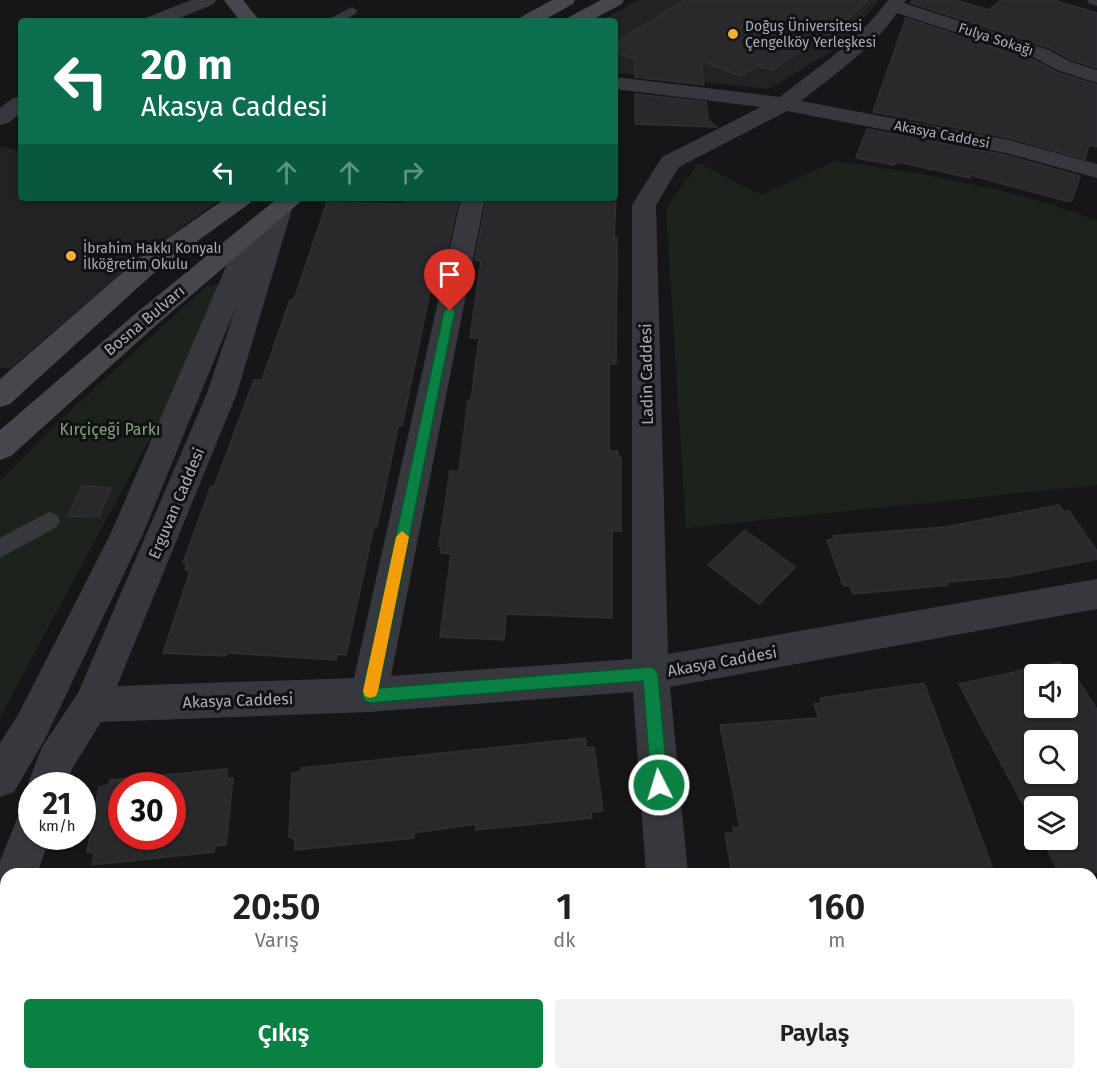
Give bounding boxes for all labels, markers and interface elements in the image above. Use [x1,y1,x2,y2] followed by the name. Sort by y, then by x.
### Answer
[745,17,876,51] place label: Doğuş Üniversitesi Çengelköy Yerleşkesi
[956,19,1036,60] street label: Fulya Sokağı
[726,27,740,41] marker: Doğuş Üniversitesi Çengelköy Yerleşkesi
[141,40,233,90] text: 20 m
[42,42,120,120] icon: left
[141,91,328,123] text: Akasya Caddesi
[893,117,991,152] street label: Akasya Caddesi
[207,156,240,189] icon: left
[270,156,303,189] icon: ahead
[333,156,366,189] icon: ahead
[396,156,429,189] icon: right
[83,239,222,273] place label: İbrahim Hakkı Konyalı İlköğretim Okulu
[64,249,78,263] marker: İbrahim Hakkı Konyalı İlköğretim Okulu
[424,249,475,311] pin
[433,258,466,291] icon: arrive
[100,281,189,360] street label: Bosna Bulvarı
[636,323,657,425] street label: Ladin Caddesi
[60,420,160,440] park label: Kırçiçeği Parkı
[144,445,208,562] street label: Erguvan Caddesi
[666,643,778,680] street label: Akasya Caddesi
[1024,664,1078,850] map controls
[1024,664,1078,718] button: sound
[182,689,294,712] street label: Akasya Caddesi
[1024,730,1078,784] button: search
[627,753,691,817] position arrow
[108,772,186,850] speed limit sign: 30
[43,786,71,822] text: 21
[1024,796,1078,850] button: layers
[38,817,76,835] text: km/h
[233,885,321,929] text: 20:50
[556,885,573,929] text: 1
[808,885,865,929] text: 160
[255,928,299,952] text: Varış
[553,928,575,952] text: dk
[828,928,845,952] text: m
[24,999,543,1068] button: Çıkış
[555,999,1074,1068] button: Paylaş

